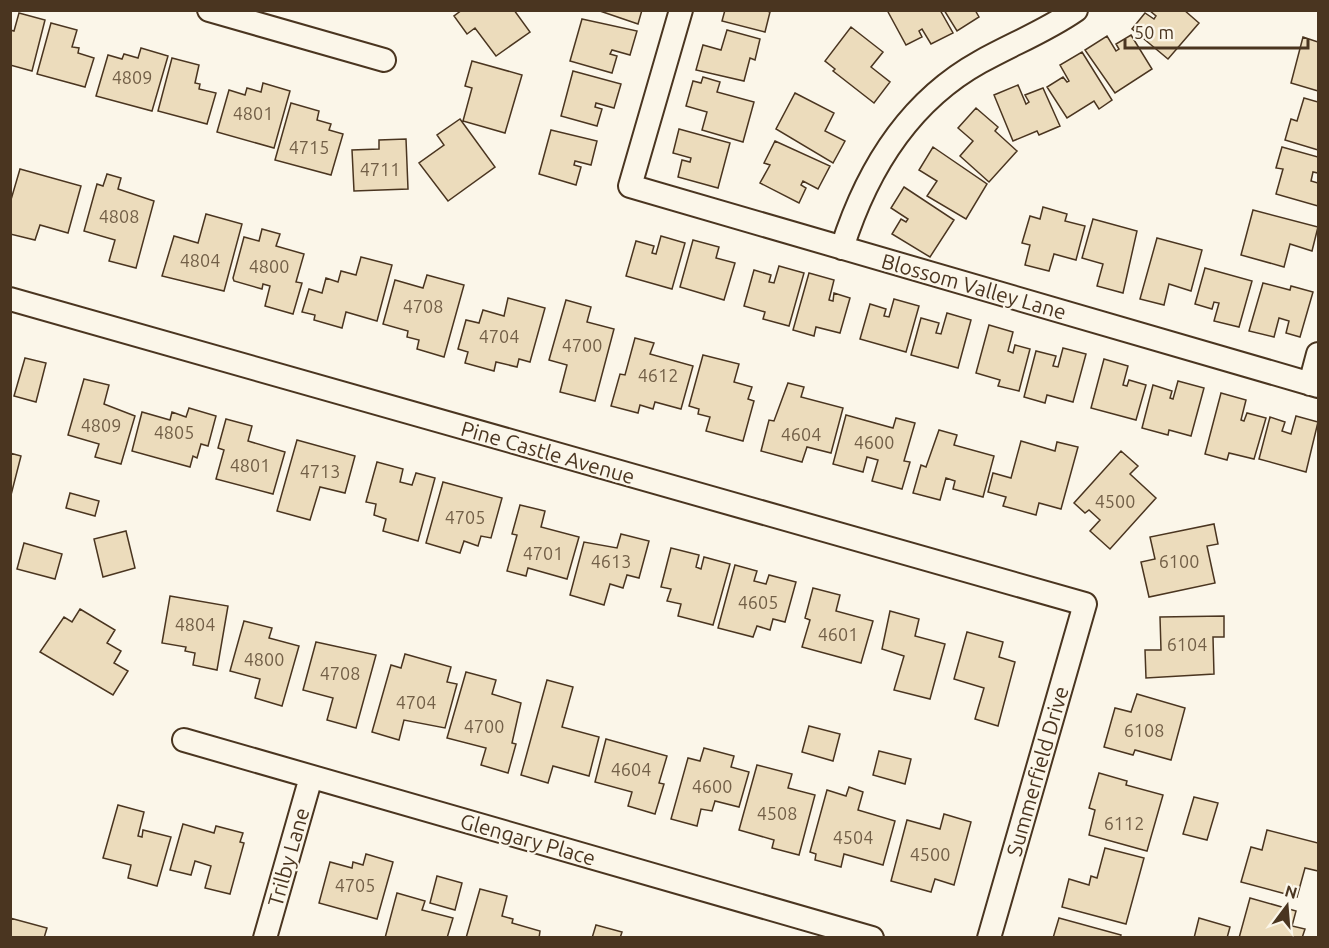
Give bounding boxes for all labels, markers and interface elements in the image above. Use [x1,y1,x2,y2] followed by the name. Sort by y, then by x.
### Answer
[1125,12,1308,50] scale bar
[1134,22,1174,42] text: 50 m
[112,67,152,87] house number: 4809
[233,103,273,123] house number: 4801
[289,137,329,157] house number: 4715
[360,159,400,179] house number: 4711
[99,206,139,226] house number: 4808
[879,248,1069,324] street label: Blossom Valley Lane
[180,250,220,270] house number: 4804
[249,256,289,276] house number: 4800
[403,296,443,316] house number: 4708
[479,326,519,346] house number: 4704
[562,335,602,355] house number: 4700
[638,365,678,385] house number: 4612
[81,415,121,435] house number: 4809
[458,416,638,488] street label: Pine Castle Avenue
[154,422,194,442] house number: 4805
[781,424,821,444] house number: 4604
[854,432,894,452] house number: 4600
[230,455,270,475] house number: 4801
[300,461,340,481] house number: 4713
[1095,491,1135,511] house number: 4500
[445,507,485,527] house number: 4705
[523,543,563,563] house number: 4701
[591,551,631,571] house number: 4613
[1159,551,1199,571] house number: 6100
[738,592,778,612] house number: 4605
[175,614,215,634] house number: 4804
[818,624,858,644] house number: 4601
[1167,634,1207,654] house number: 6104
[244,649,284,669] house number: 4800
[320,663,360,683] house number: 4708
[1001,683,1073,859] street label: Summerfield Drive
[396,692,436,712] house number: 4704
[464,716,504,736] house number: 4700
[1124,720,1164,740] house number: 6108
[611,759,651,779] house number: 4604
[692,776,732,796] house number: 4600
[757,803,797,823] house number: 4508
[262,805,314,909] street label: Trilby Lane
[458,808,598,870] street label: Glengary Place
[1104,813,1144,833] house number: 6112
[833,827,873,847] house number: 4504
[910,844,950,864] house number: 4500
[335,875,375,895] house number: 4705
[1257,876,1317,936] north arrow
[1283,881,1299,902] text: N

